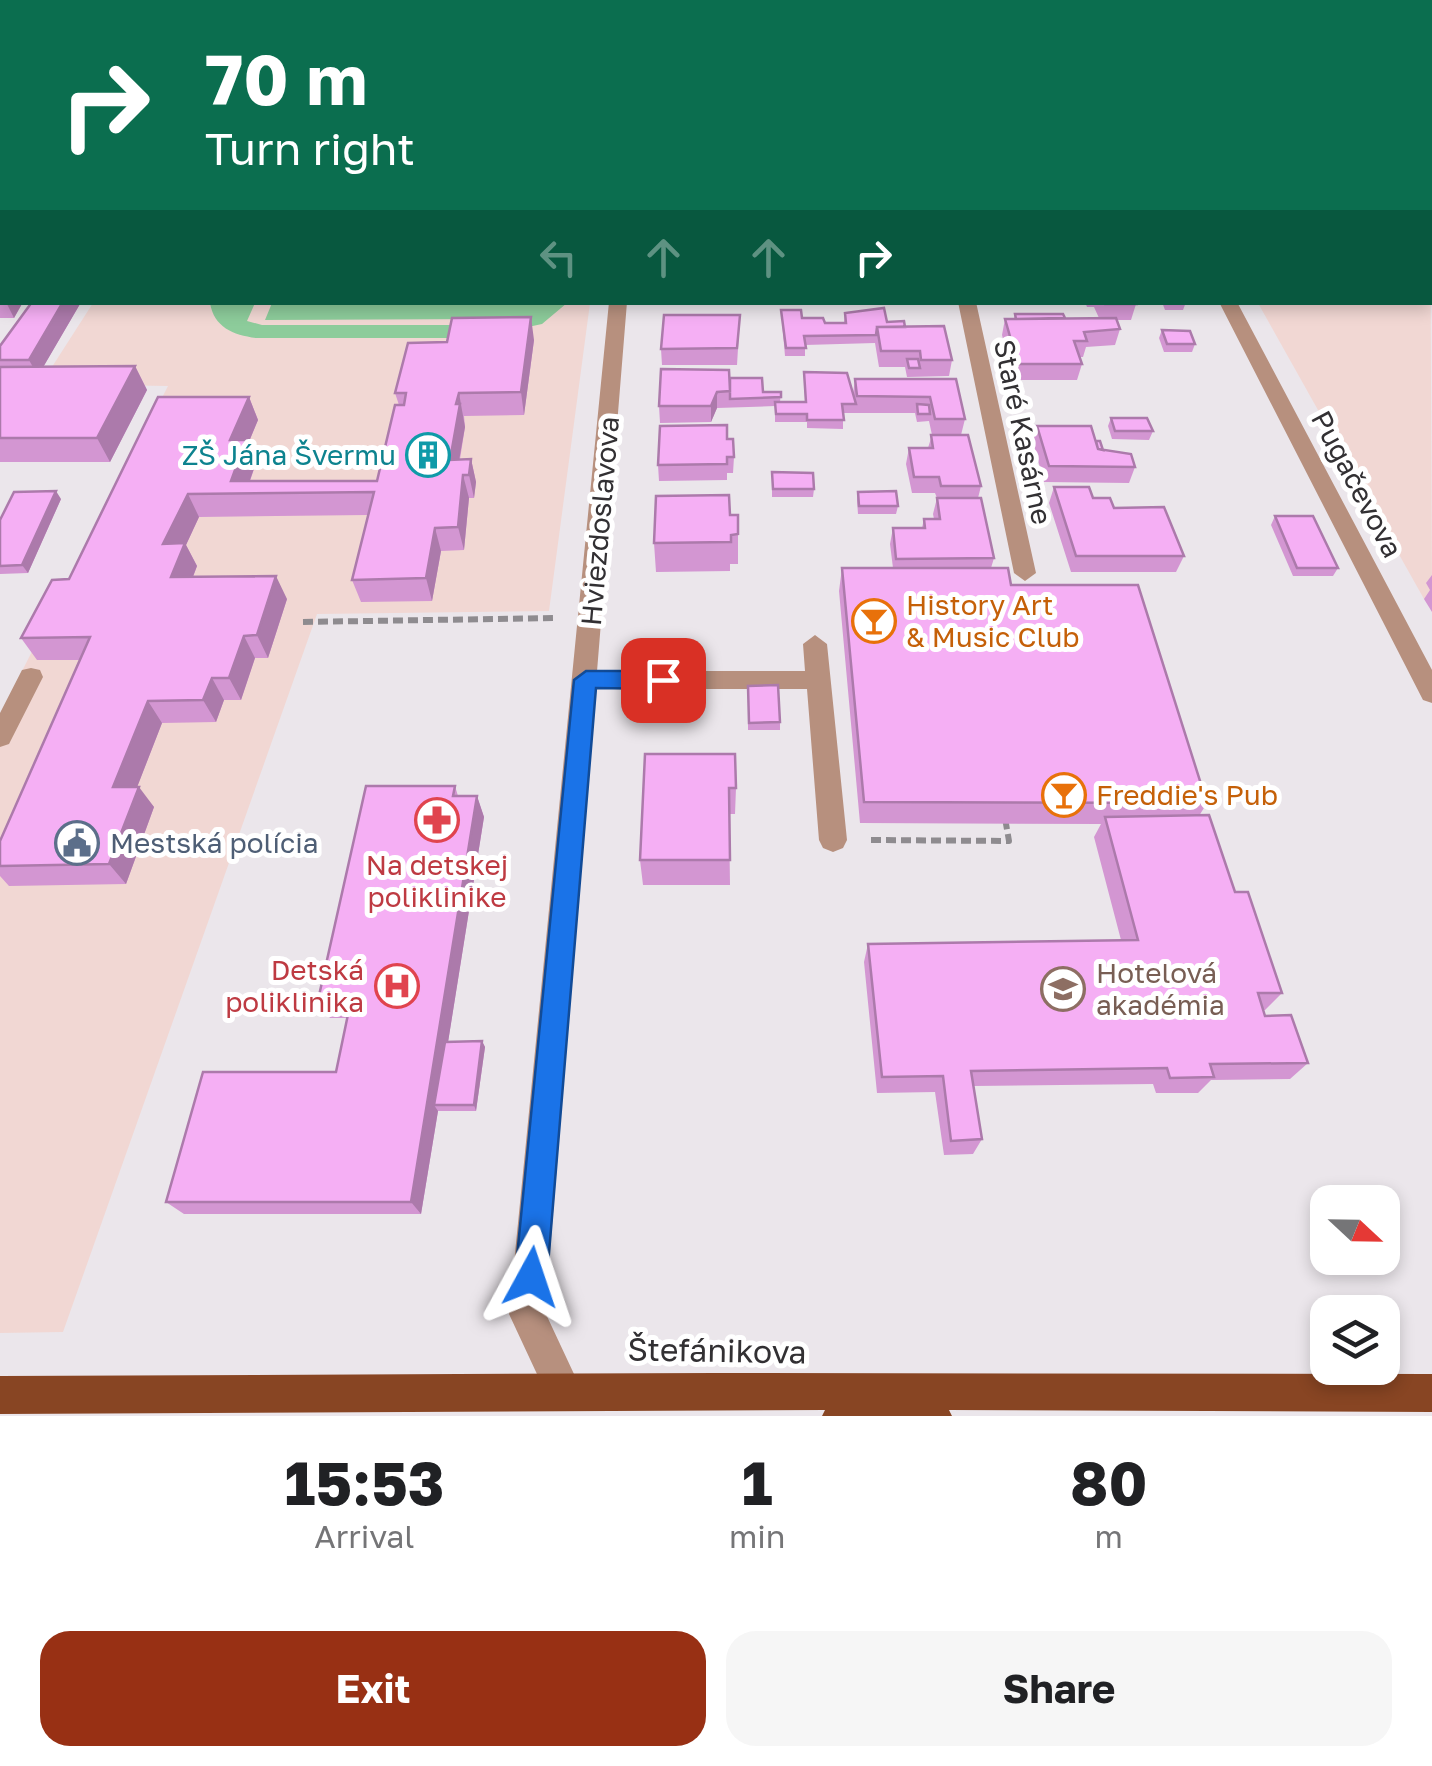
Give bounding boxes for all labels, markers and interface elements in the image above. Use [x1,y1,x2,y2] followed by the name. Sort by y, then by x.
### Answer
[205,36,367,120] text: 70 m
[40,40,170,170] icon: right
[205,121,415,175] text: Turn right
[531,230,586,285] icon: left
[636,230,691,285] icon: ahead
[741,230,796,285] icon: ahead
[846,230,901,285] icon: right
[988,336,1059,527] street label: Staré Kasárne
[1305,405,1410,563] street label: Pugačevova
[574,415,625,627] street label: Hviezdoslavova
[405,432,451,478] building icon: ZŠ Jána Švermu
[182,438,396,471] place label: ZŠ Jána Švermu
[906,588,1080,653] place label: History Art & Music Club
[851,598,897,644] bar icon: History Art & Music Club
[621,638,706,723] pin
[636,653,691,708] icon: arrive
[1041,772,1087,818] bar icon: Freddie's Pub
[1096,778,1278,811] place label: Freddie's Pub
[414,797,460,843] pharmacy icon: Na detskej poliklinike
[54,820,100,866] public building icon: Mestská polícia
[110,826,319,859] place label: Mestská polícia
[366,848,508,913] place label: Na detskej poliklinike
[225,953,364,1018] place label: Detská poliklinika
[1096,956,1225,1021] place label: Hotelová akadémia
[374,963,420,1009] hospital icon: Detská poliklinika
[1040,966,1086,1012] school or university icon: Hotelová akadémia
[1310,1185,1400,1275] north arrow
[1310,1185,1400,1385] map controls
[479,1225,583,1329] position arrow
[1310,1295,1400,1385] button: layers
[627,1329,807,1371] street label: Štefánikova
[285,1446,444,1518] text: 15:53
[742,1446,773,1518] text: 1
[1070,1446,1147,1518] text: 80
[314,1517,415,1555] text: Arrival
[729,1517,786,1555] text: min
[1095,1517,1123,1555] text: m
[40,1631,706,1746] button: Exit
[726,1631,1392,1746] button: Share

